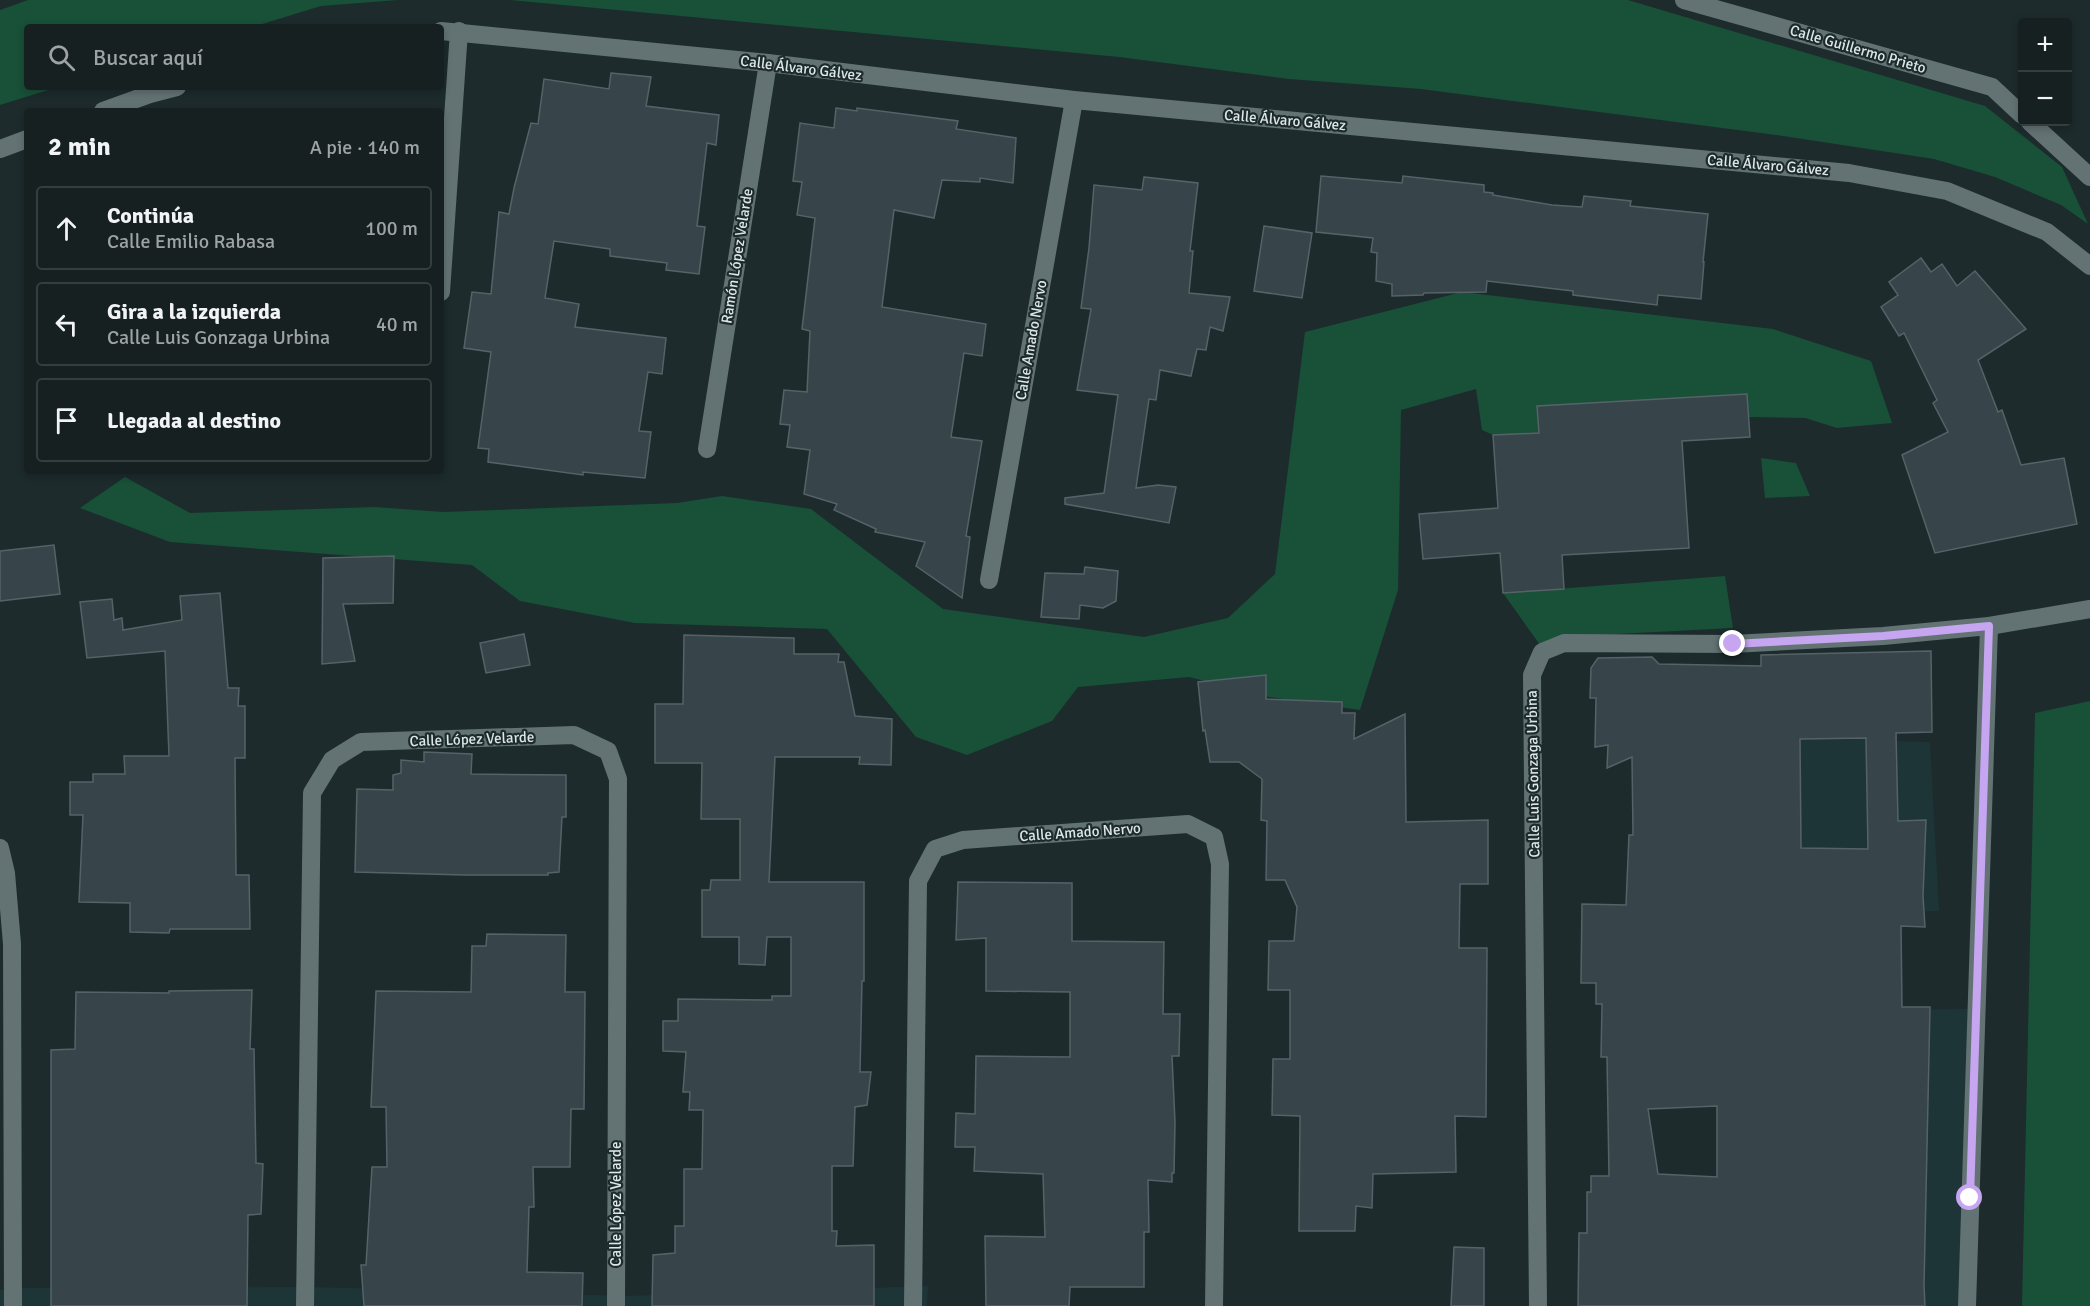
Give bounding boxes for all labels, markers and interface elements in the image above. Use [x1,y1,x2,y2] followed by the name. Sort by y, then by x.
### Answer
[2018,18,2072,126] map controls
[2018,18,2072,72] button: +
[1788,21,1928,77] street label: Calle Guillermo Prieto
[24,24,444,90] search box
[45,41,78,74] icon: search
[93,44,203,71] text: Buscar aquí
[739,51,863,84] street label: Calle Álvaro Gálvez
[2018,72,2072,126] button: −
[1223,105,1347,134] street label: Calle Álvaro Gálvez
[48,131,111,163] text: 2 min
[310,135,420,160] text: A pie · 140 m
[1706,150,1830,179] street label: Calle Álvaro Gálvez
[717,187,757,325] street label: Ramón López Velarde
[107,202,194,229] text: Continúa
[50,212,83,245] icon: ahead
[365,216,418,241] text: 100 m
[107,229,275,254] text: Calle Emilio Rabasa
[1012,278,1050,401] street label: Calle Amado Nervo
[107,298,281,325] text: Gira a la izquierda
[50,308,83,341] icon: left
[376,312,418,337] text: 40 m
[107,325,330,350] text: Calle Luis Gonzaga Urbina
[50,404,83,437] icon: arrive
[107,407,281,434] text: Llegada al destino
[1719,630,1745,656] route end
[1523,690,1543,858] street label: Calle Luis Gonzaga Urbina
[409,728,535,750] street label: Calle López Velarde
[1019,819,1142,845] street label: Calle Amado Nervo
[607,1142,625,1266] street label: Calle López Velarde
[1956,1184,1982,1210] route start

